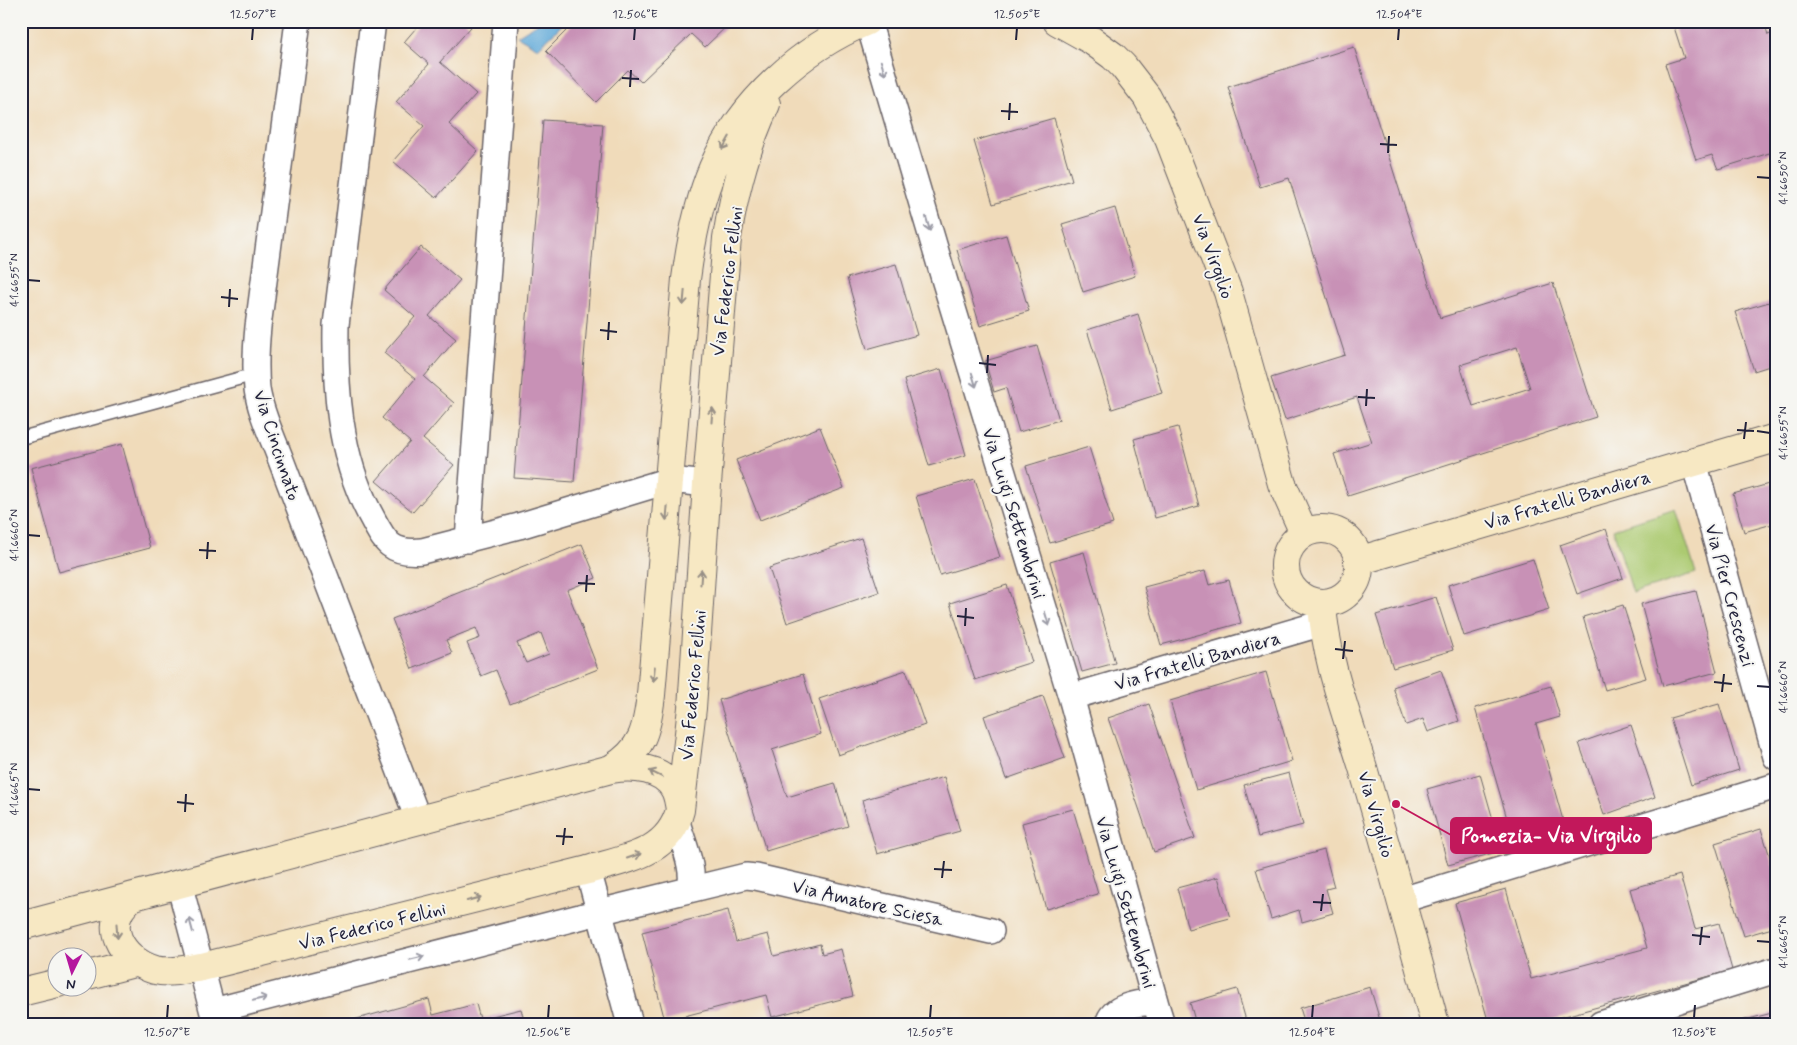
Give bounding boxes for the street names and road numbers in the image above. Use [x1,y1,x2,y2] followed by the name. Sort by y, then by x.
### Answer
[706,205,749,358] street label: Via Federico Fellini
[1184,210,1240,303] street label: Via Virgilio
[247,387,306,504] street label: Via Cincinnato
[973,425,1052,603] street label: Via Luigi Settembrini
[1481,465,1653,536] street label: Via Fratelli Bandiera
[1698,521,1761,670] street label: Via Pier Crescenzi
[674,609,713,761] street label: Via Federico Fellini
[1111,626,1283,697] street label: Via Fratelli Bandiera
[1349,768,1400,861] street label: Via Virgilio
[1086,814,1162,992] street label: Via Luigi Settembrini
[790,874,946,933] street label: Via Amatore Sciesa
[296,896,449,957] street label: Via Federico Fellini

